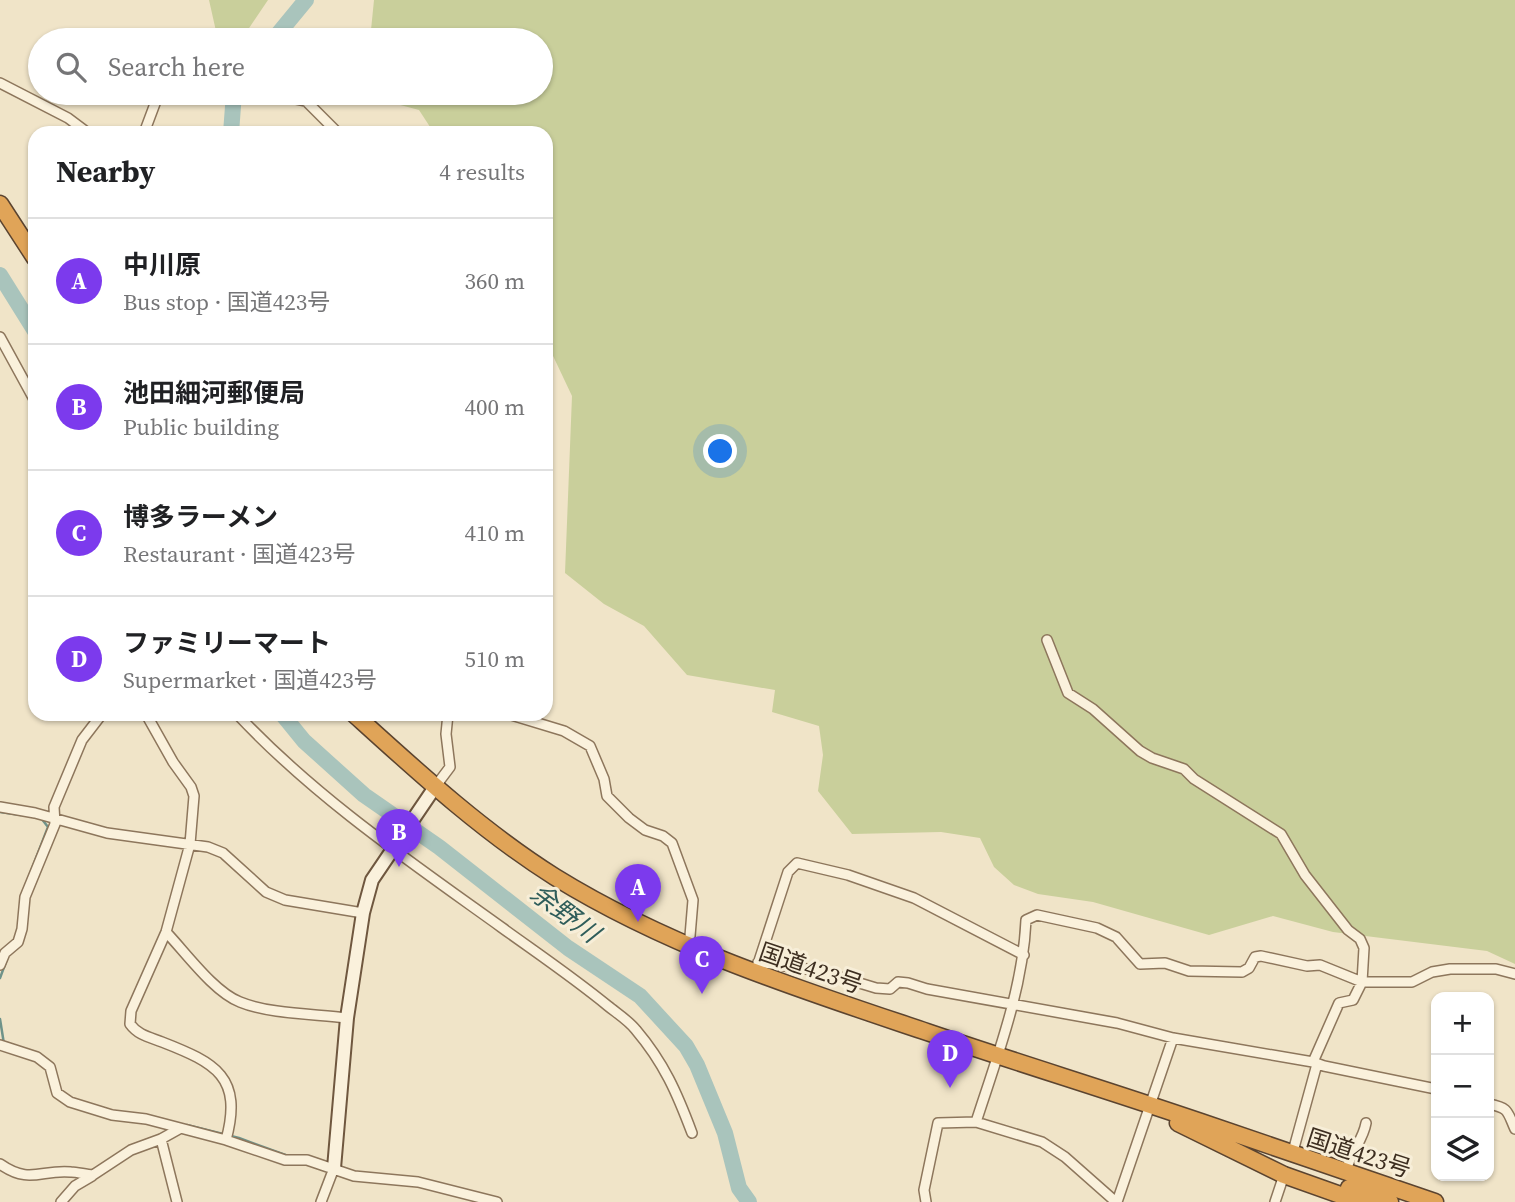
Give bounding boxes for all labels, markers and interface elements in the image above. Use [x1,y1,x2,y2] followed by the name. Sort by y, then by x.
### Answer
[28,28,553,105] search box
[52,48,90,86] icon: search
[108,49,245,85] text: Search here
[56,151,155,192] text: Nearby
[439,156,525,188] text: 4 results
[123,247,201,283] text: 中川原
[71,265,87,297] text: A
[464,265,525,297] text: 360 m
[123,286,330,318] text: Bus stop · 国道423号
[123,375,305,411] text: 池田細河郵便局
[72,391,86,423] text: B
[464,391,525,423] text: 400 m
[123,411,279,443] text: Public building
[703,434,737,468] your location
[123,499,278,535] text: 博多ラーメン
[72,517,86,549] text: C
[464,517,525,549] text: 410 m
[123,538,356,570] text: Restaurant · 国道423号
[123,625,331,661] text: ファミリーマート
[71,643,87,675] text: D
[464,643,525,675] text: 510 m
[123,664,377,696] text: Supermarket · 国道423号
[376,809,422,867] pin: B
[615,864,661,922] pin: A
[523,875,609,953] water label: 余野川
[755,935,867,1001] street label: 国道423号
[679,936,725,994] pin: C
[1431,992,1494,1181] map controls
[1431,992,1494,1055] button: +
[927,1030,973,1088] pin: D
[1431,1055,1494,1118] button: −
[1431,1118,1494,1181] button: layers
[1303,1121,1415,1185] street label: 国道423号

